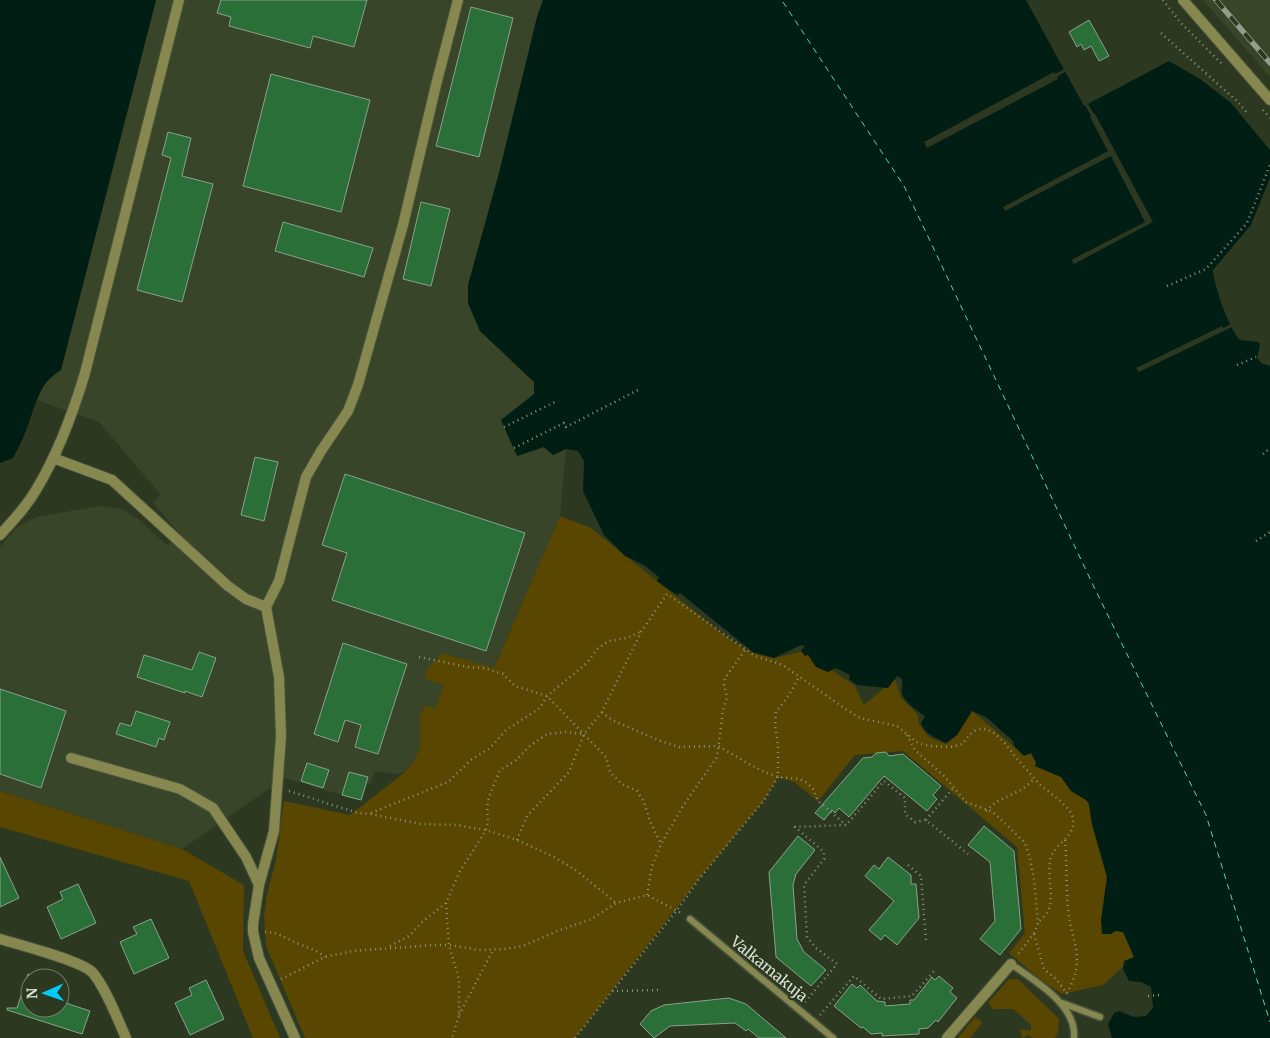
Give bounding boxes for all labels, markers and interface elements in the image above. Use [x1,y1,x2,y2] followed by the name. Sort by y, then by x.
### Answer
[726,931,812,1005] street label: Valkamakuja
[20,968,70,1018] north arrow
[23,988,41,999] text: N

